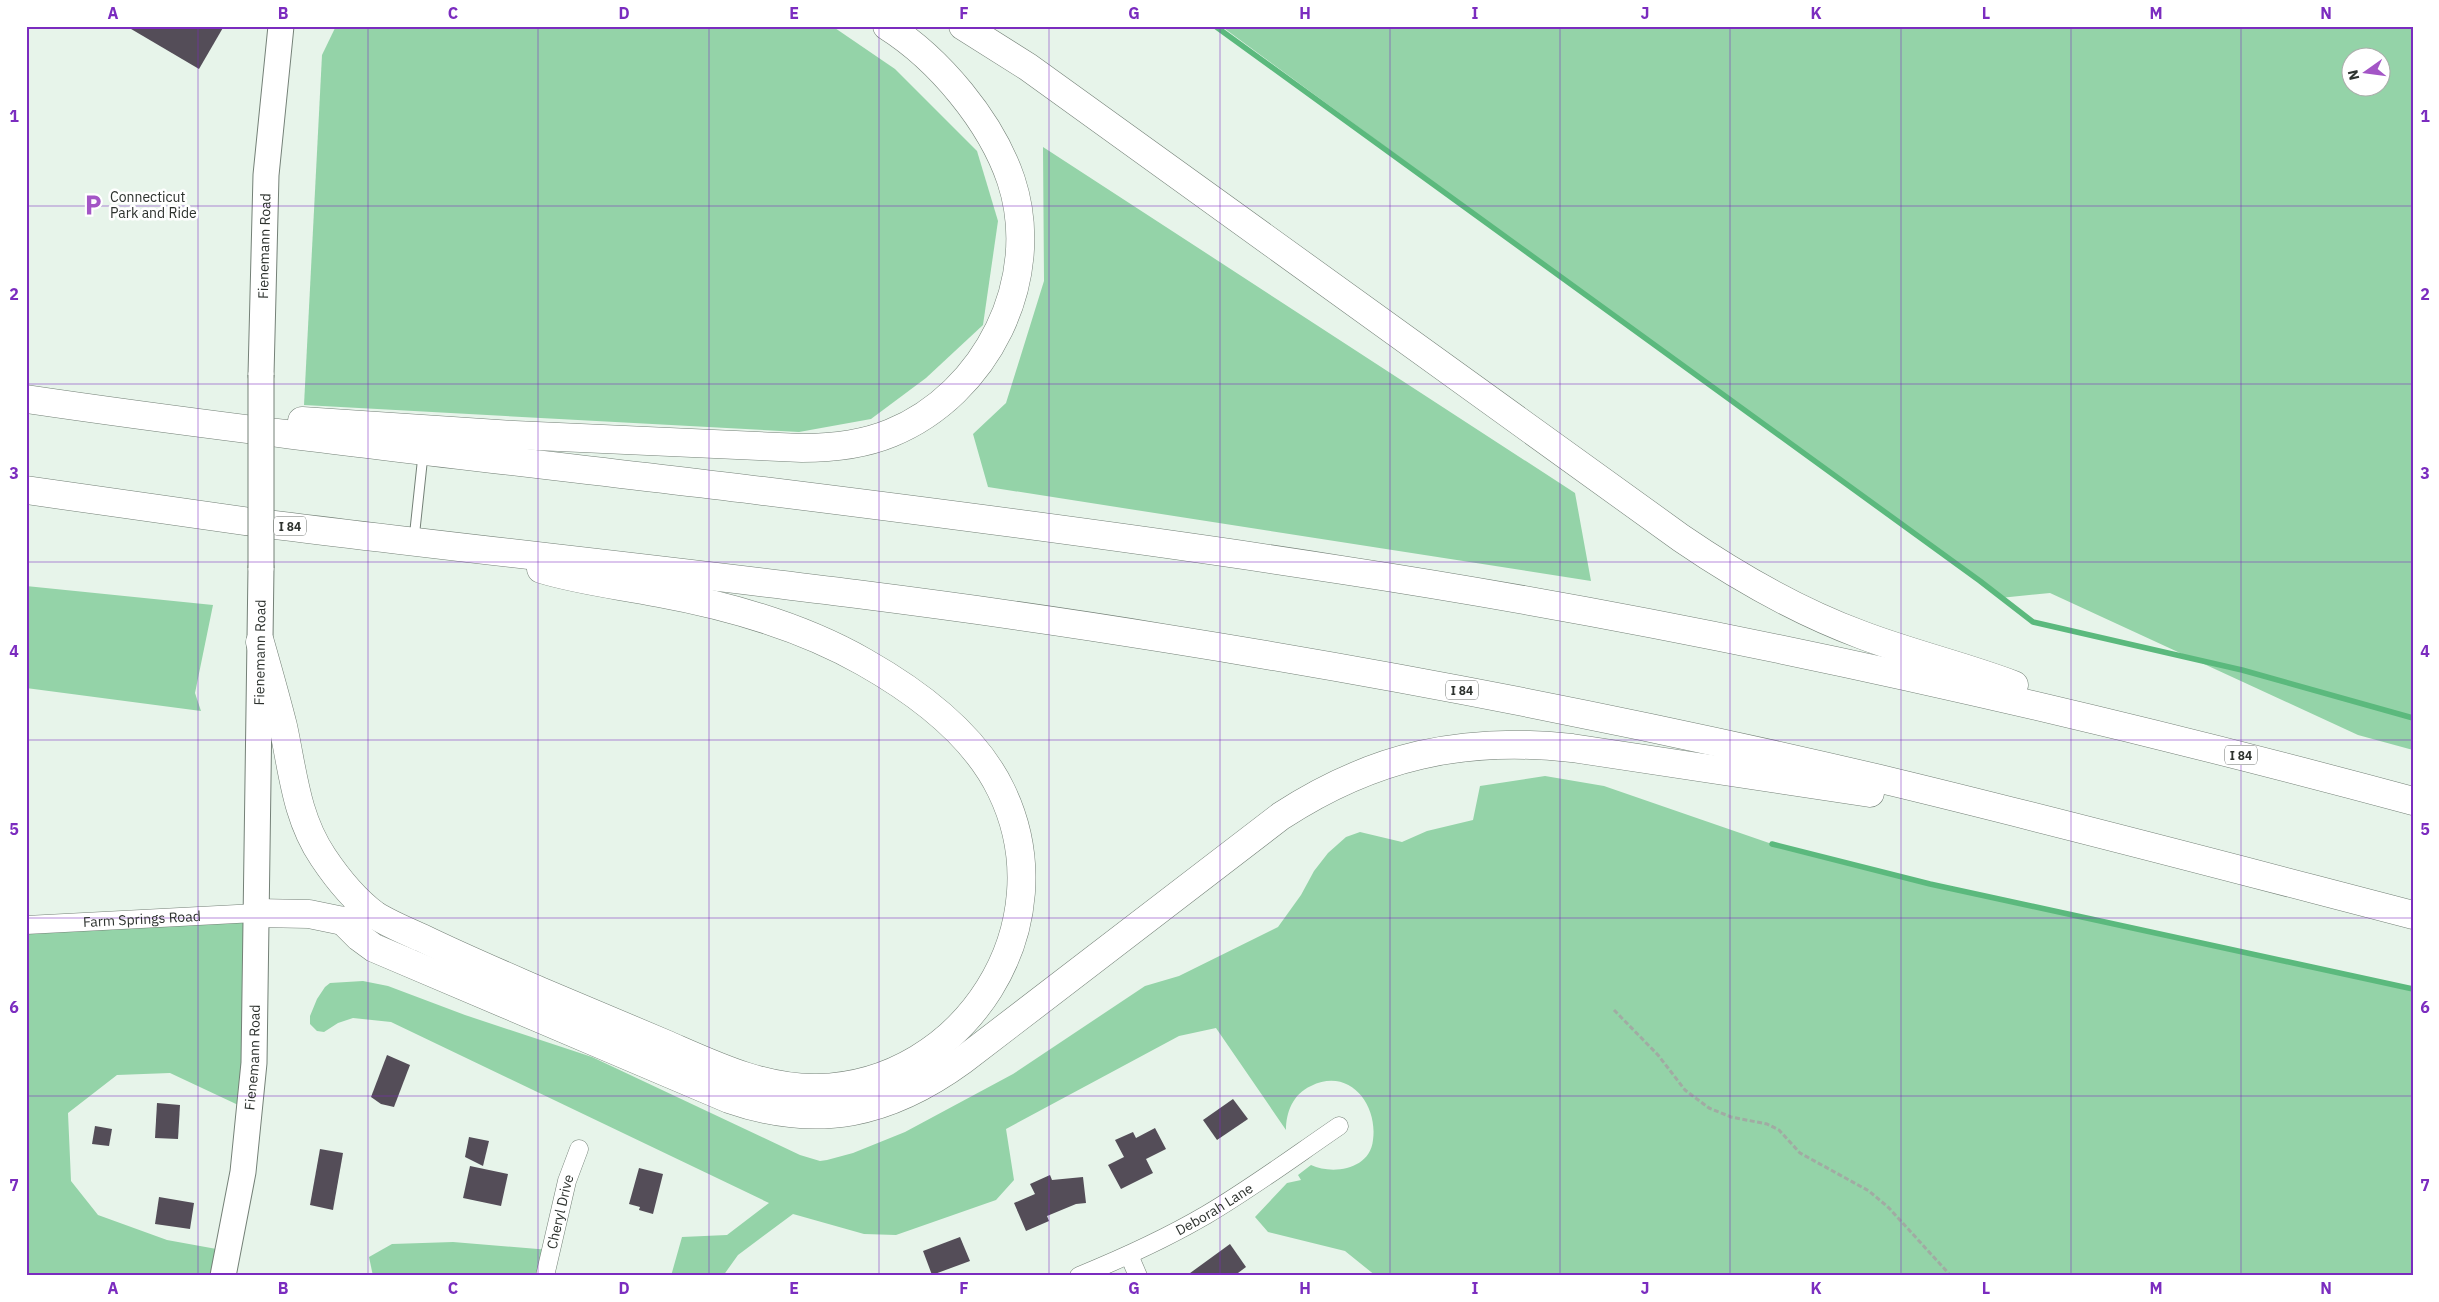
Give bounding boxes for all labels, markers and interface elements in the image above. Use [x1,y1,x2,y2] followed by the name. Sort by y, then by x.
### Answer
[108,3,119,23] text: A
[278,3,289,23] text: B
[448,3,458,23] text: C
[618,3,630,23] text: D
[789,3,799,23] text: E
[959,3,969,23] text: F
[1128,3,1140,23] text: G
[1299,3,1311,23] text: H
[1472,3,1479,23] text: I
[1641,3,1649,23] text: J
[1810,3,1822,23] text: K
[1982,3,1990,23] text: L
[2149,3,2163,23] text: M
[2320,3,2332,23] text: N
[2342,48,2392,98] north arrow
[2343,68,2363,82] text: N
[9,106,19,126] text: 1
[2420,106,2430,126] text: 1
[110,188,197,222] place label: Connecticut Park and Ride
[80,192,106,218] parking icon: Connecticut Park and Ride
[254,193,275,299] street label: Fienemann Road
[9,284,19,304] text: 2
[2420,284,2430,304] text: 2
[9,463,19,483] text: 3
[2420,463,2430,483] text: 3
[274,516,306,536] road number: I 84
[250,599,270,706] street label: Fienemann Road
[9,641,19,661] text: 4
[2420,641,2430,661] text: 4
[1446,680,1478,700] road number: I 84
[2225,746,2257,764] road number: I 84
[9,819,19,839] text: 5
[2420,819,2430,839] text: 5
[82,907,201,931] street label: Farm Springs Road
[9,997,19,1017] text: 6
[2420,997,2430,1017] text: 6
[240,1004,264,1111] street label: Fienemann Road
[543,1171,578,1251] street label: Cheryl Drive
[9,1175,19,1195] text: 7
[2420,1175,2430,1195] text: 7
[1172,1179,1257,1239] street label: Deborah Lane
[108,1278,119,1298] text: A
[278,1278,289,1298] text: B
[448,1278,458,1298] text: C
[618,1278,630,1298] text: D
[789,1278,799,1298] text: E
[959,1278,969,1298] text: F
[1128,1278,1140,1298] text: G
[1299,1278,1311,1298] text: H
[1472,1278,1479,1298] text: I
[1641,1278,1649,1298] text: J
[1810,1278,1822,1298] text: K
[1982,1278,1990,1298] text: L
[2149,1278,2163,1298] text: M
[2320,1278,2332,1298] text: N

